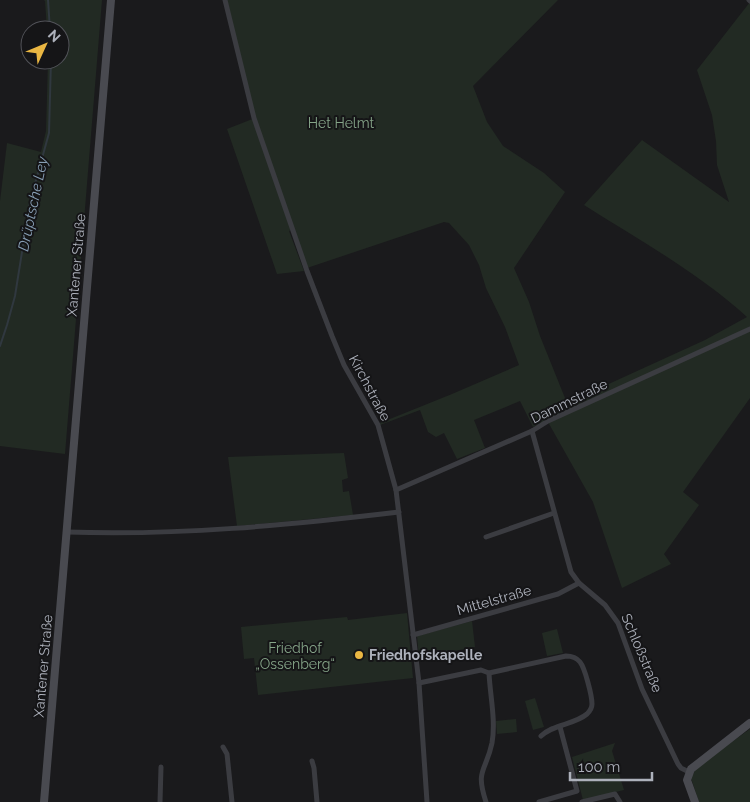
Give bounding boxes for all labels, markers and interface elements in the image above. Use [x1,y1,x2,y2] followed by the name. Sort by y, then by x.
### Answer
[20,20,70,70] north arrow
[45,27,64,45] text: N
[308,115,374,131] park label: Het Helmt
[14,155,52,253] water label: Drüptsche Ley
[64,213,88,317] street label: Xantener Straße
[346,352,394,424] street label: Kirchstraße
[528,376,610,426] street label: Dammstraße
[455,582,533,618] street label: Mittelstraße
[618,611,666,695] street label: Schloßstraße
[31,614,55,718] street label: Xantener Straße
[255,640,335,672] park label: Friedhof „Ossenberg“
[369,647,483,663] place label: Friedhofskapelle
[353,649,365,661] marker: Friedhofskapelle
[570,750,652,782] scale bar
[578,758,620,776] text: 100 m

